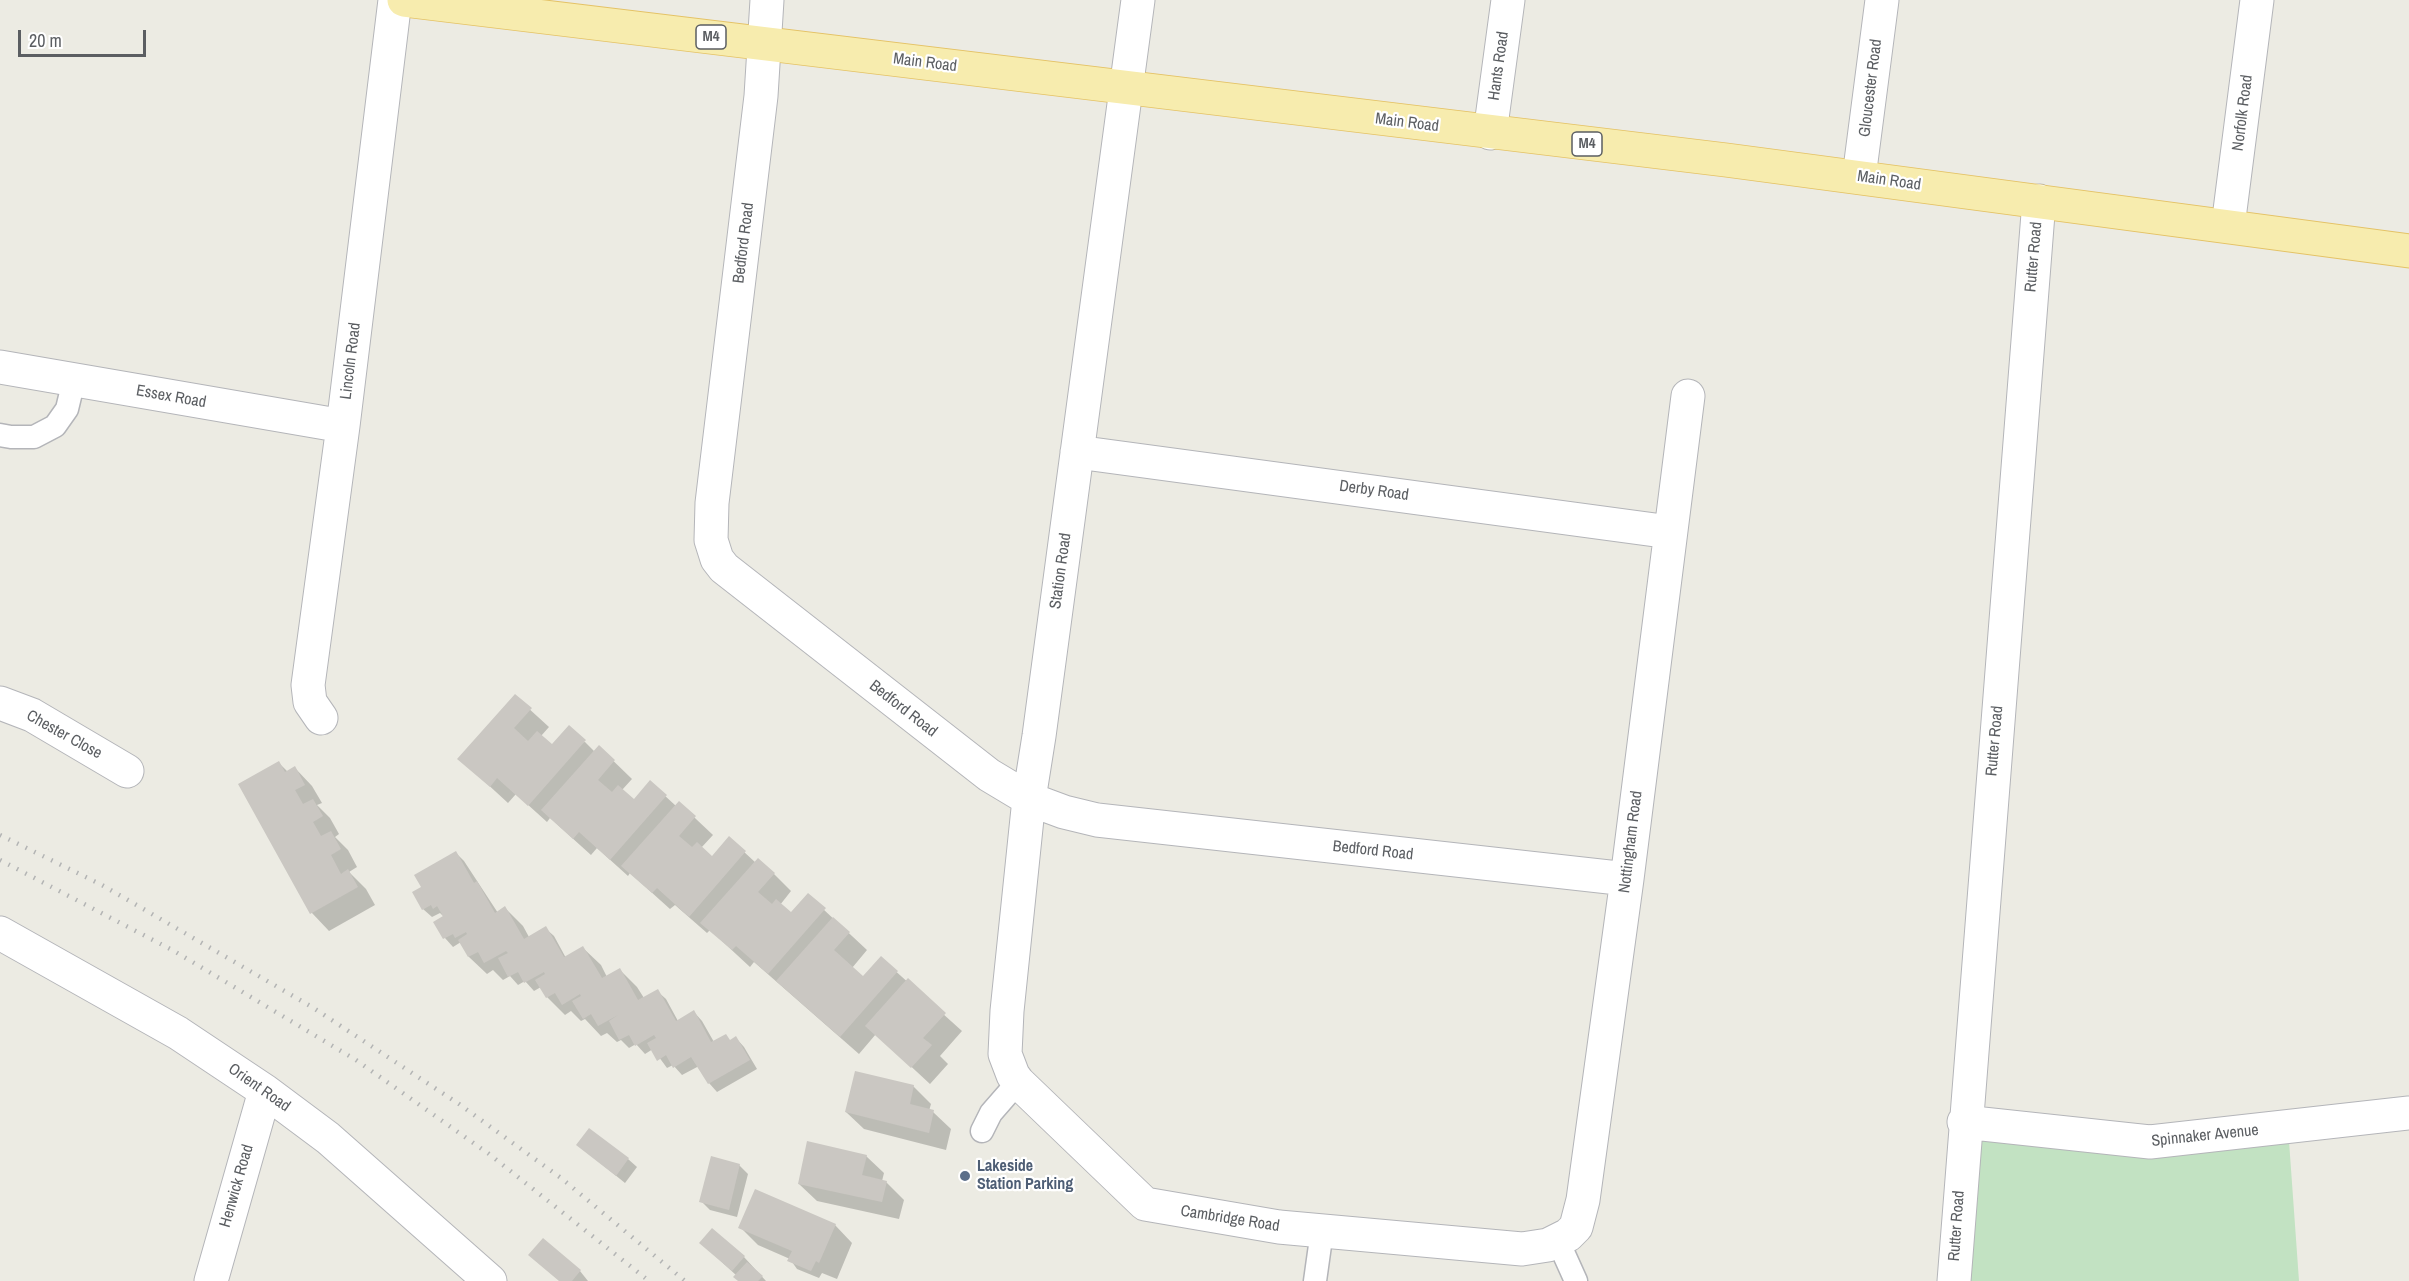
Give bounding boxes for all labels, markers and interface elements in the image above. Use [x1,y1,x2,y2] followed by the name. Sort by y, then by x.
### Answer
[21,18,148,56] scale bar
[696,25,726,49] road number: M4
[29,28,62,53] text: 20 m
[1485,30,1513,102] street label: Hants Road
[1855,38,1887,138] street label: Gloucester Road
[892,50,958,76] street label: Main Road
[2229,74,2257,152] street label: Norfolk Road
[1374,110,1440,136] street label: Main Road
[1572,132,1602,156] road number: M4
[1856,167,1922,195] street label: Main Road
[730,202,758,284] street label: Bedford Road
[2021,221,2047,293] street label: Rutter Road
[337,321,365,401] street label: Lincoln Road
[135,381,207,413] street label: Essex Road
[1338,477,1410,505] street label: Derby Road
[1046,532,1076,610] street label: Station Road
[865,677,941,741] street label: Bedford Road
[1982,705,2008,777] street label: Rutter Road
[23,706,105,764] street label: Chester Close
[1615,790,1647,894] street label: Nottingham Road
[1332,837,1414,865] street label: Bedford Road
[224,1060,294,1116] street label: Orient Road
[2150,1121,2260,1151] street label: Spinnaker Avenue
[216,1142,258,1230] street label: Henwick Road
[977,1157,1073,1195] place label: Lakeside Station Parking
[958,1169,972,1183] marker: Lakeside Station Parking
[1945,1190,1969,1262] street label: Rutter Road
[1179,1202,1281,1236] street label: Cambridge Road

